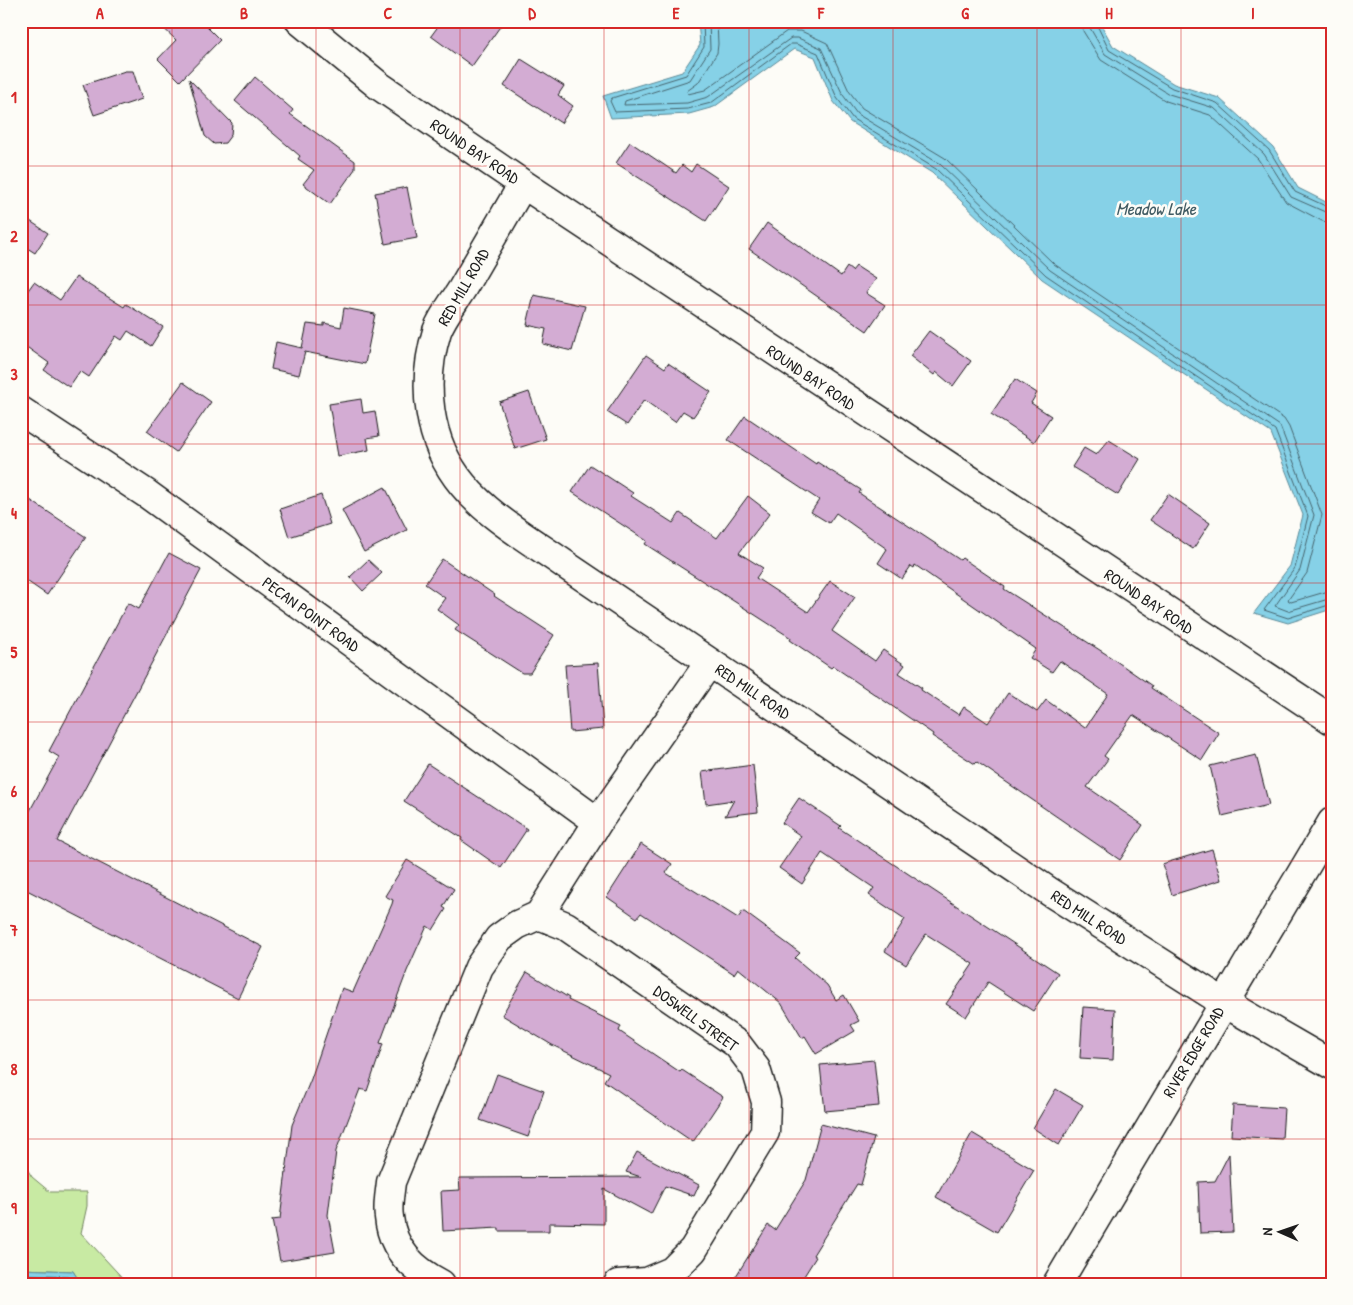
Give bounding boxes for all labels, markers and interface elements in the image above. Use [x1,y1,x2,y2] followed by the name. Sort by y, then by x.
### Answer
[96,2,104,24] text: A
[240,2,248,24] text: B
[384,2,393,24] text: C
[528,2,536,24] text: D
[672,2,680,24] text: E
[817,2,825,24] text: F
[961,2,969,24] text: G
[1105,2,1113,24] text: H
[1251,2,1255,24] text: I
[11,86,17,108] text: 1
[426,113,524,189] street label: ROUND BAY ROAD
[1116,196,1197,221] water label: Meadow Lake
[10,225,18,247] text: 2
[432,244,494,330] street label: RED MILL ROAD
[762,339,860,415] street label: ROUND BAY ROAD
[10,363,18,385] text: 3
[11,502,17,524] text: 4
[1100,563,1198,639] street label: ROUND BAY ROAD
[258,571,364,657] street label: PECAN POINT ROAD
[11,641,18,663] text: 5
[711,658,795,724] street label: RED MILL ROAD
[11,780,18,802] text: 6
[1047,884,1131,950] street label: RED MILL ROAD
[9,919,18,941] text: 7
[649,980,743,1057] street label: DOSWELL STREET
[1157,1002,1229,1102] street label: RIVER EDGE ROAD
[11,1058,18,1080] text: 8
[11,1197,17,1219] text: 9
[1256,1208,1306,1258] north arrow
[1257,1227,1276,1236] text: N

